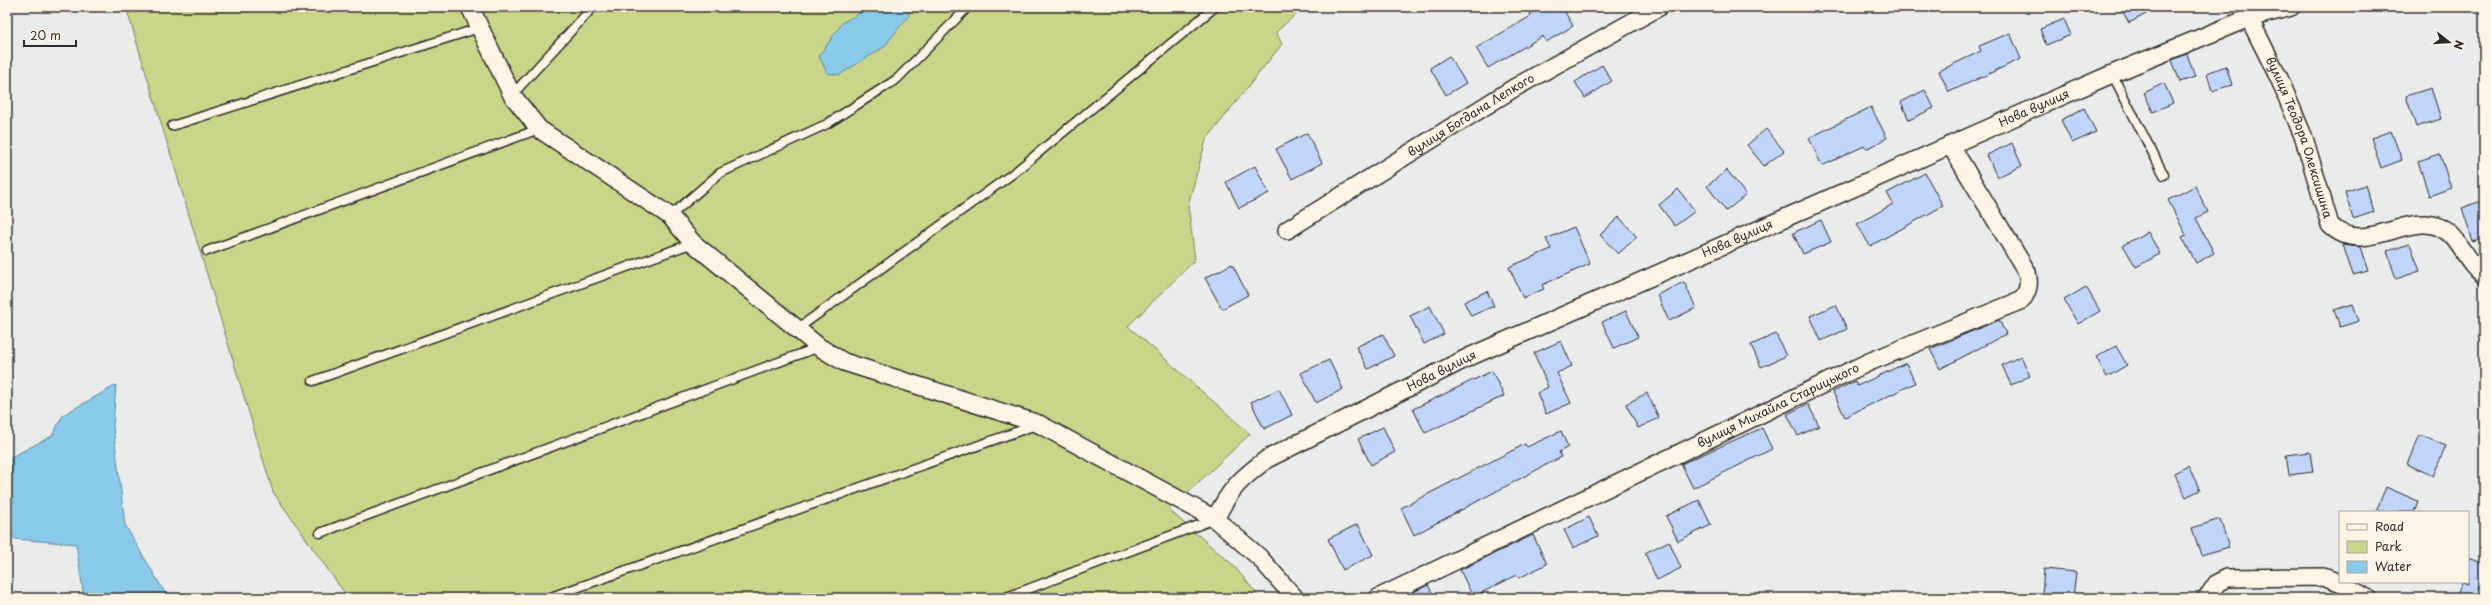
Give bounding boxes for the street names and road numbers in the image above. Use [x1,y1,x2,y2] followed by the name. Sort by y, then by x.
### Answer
[2262,53,2338,221] street label: вулиця Теодора Олексишина
[1404,68,1538,160] street label: вулиця Богдана Лепкого
[1995,84,2072,131] street label: Нова вулиця
[1699,214,1775,261] street label: Нова вулиця
[1403,345,1479,395] street label: Нова вулиця
[1694,358,1862,451] street label: вулиця Михайла Старицького

